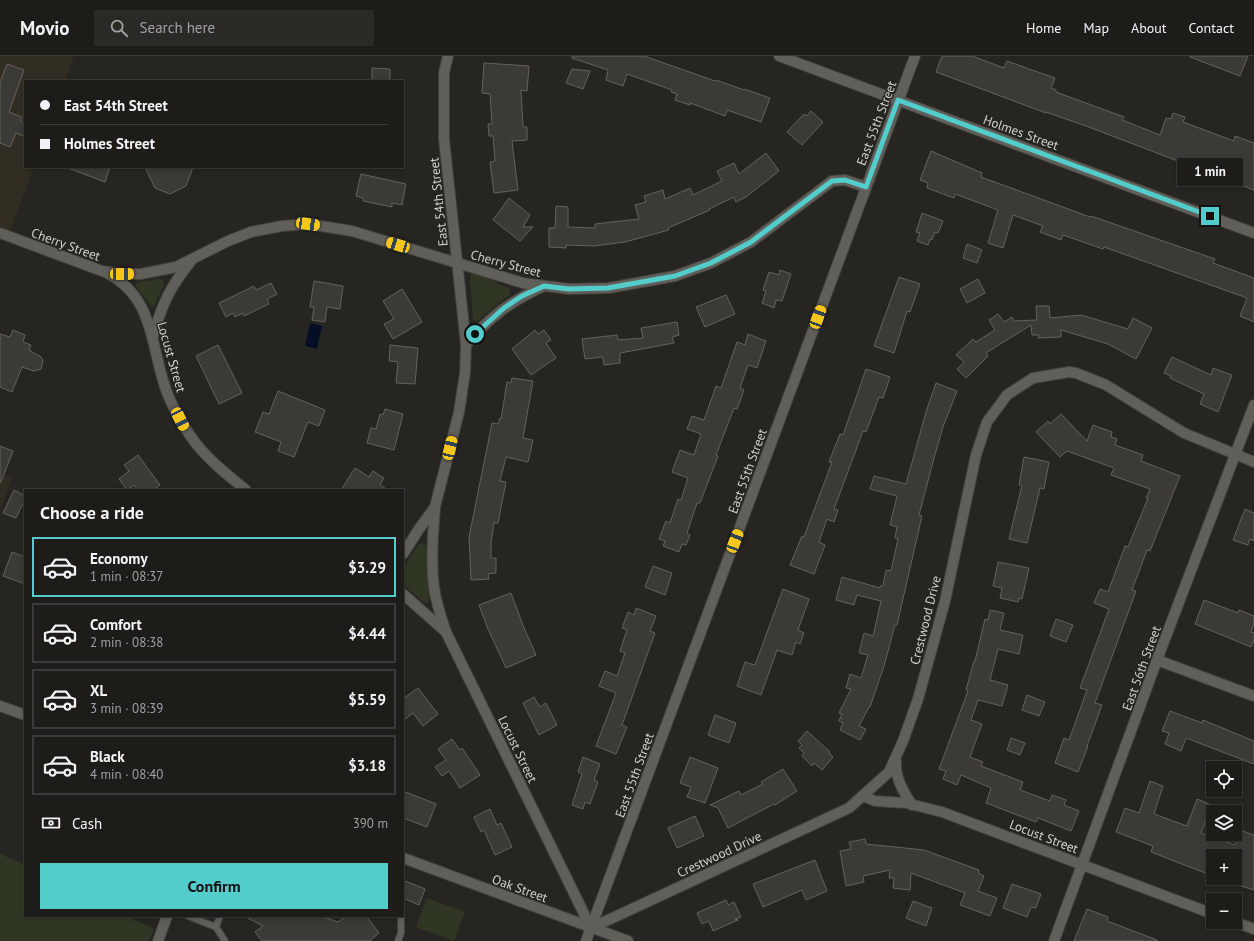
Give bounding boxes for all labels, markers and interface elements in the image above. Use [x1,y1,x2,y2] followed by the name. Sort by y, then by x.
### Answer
[94,10,374,46] search box
[20,16,70,40] text: Movio
[108,17,130,39] icon: search
[140,18,215,37] text: Search here
[1026,19,1061,37] text: Home
[1083,19,1109,37] text: Map
[1131,19,1167,37] text: About
[1189,19,1234,37] text: Contact
[853,78,901,168] street label: East 55th Street
[64,96,168,115] text: East 54th Street
[981,111,1061,154] street label: Holmes Street
[64,134,155,153] text: Holmes Street
[425,156,452,247] street label: East 54th Street
[1177,158,1243,186] callout: 1 min
[1194,163,1226,180] text: 1 min
[1201,207,1219,225] route end
[295,216,321,232] car
[29,224,103,265] street label: Cherry Street
[385,236,411,254] car
[469,246,544,281] street label: Cherry Street
[110,268,134,280] car
[808,304,828,330] car
[153,320,190,395] street label: Locust Street
[466,325,484,343] route start
[169,406,191,432] car
[724,426,771,516] street label: East 55th Street
[441,435,459,461] car
[40,501,144,524] text: Choose a ride
[725,528,745,554] car
[42,549,78,585] icon: car
[90,549,148,568] text: Economy
[348,558,386,577] text: $3.29
[90,568,163,585] text: 1 min · 08:37
[906,574,945,666] street label: Crestwood Drive
[42,615,78,651] icon: car
[90,615,142,634] text: Comfort
[1118,623,1165,713] street label: East 56th Street
[348,624,386,643] text: $4.44
[90,634,163,651] text: 2 min · 08:38
[42,681,78,717] icon: car
[90,681,107,700] text: XL
[348,690,386,709] text: $5.59
[90,700,163,717] text: 3 min · 08:39
[494,713,541,786] street label: Locust Street
[611,730,658,820] street label: East 55th Street
[42,747,78,783] icon: car
[90,747,125,766] text: Black
[348,756,386,775] text: $3.18
[1206,761,1242,929] map controls
[1206,761,1242,797] button: locate
[90,766,163,783] text: 4 min · 08:40
[1206,805,1242,841] button: layers
[40,812,62,834] icon: cash
[72,814,102,833] text: Cash
[353,815,388,832] text: 390 m
[1007,816,1081,858] street label: Locust Street
[674,828,764,881] street label: Crestwood Drive
[1206,849,1242,885] button: +
[40,863,388,909] button: Confirm
[490,871,550,907] street label: Oak Street
[1206,893,1242,929] button: −

